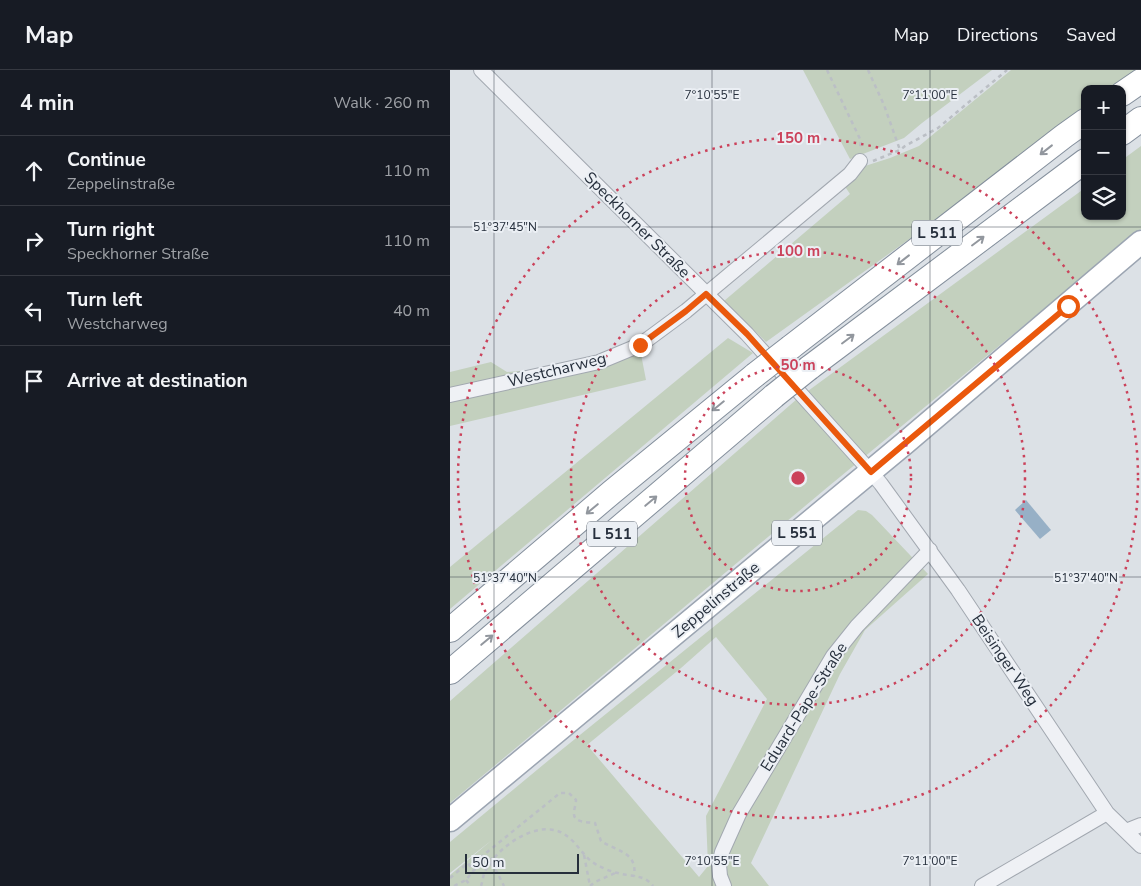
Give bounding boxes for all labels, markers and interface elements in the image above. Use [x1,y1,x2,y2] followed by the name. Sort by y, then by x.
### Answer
[25,19,73,51] text: Map
[894,23,929,47] text: Map
[957,23,1038,47] text: Directions
[1066,23,1116,47] text: Saved
[1081,85,1126,220] map controls
[1081,85,1126,130] button: +
[685,87,739,103] text: 7°10'55"E
[903,87,957,103] text: 7°11'00"E
[20,89,74,117] text: 4 min
[334,92,430,114] text: Walk · 260 m
[776,128,820,148] text: 150 m
[1081,130,1126,175] button: −
[1039,144,1052,155] one-way arrow
[67,147,146,173] text: Continue
[20,157,48,185] icon: ahead
[383,160,430,182] text: 110 m
[579,167,695,283] street label: Speckhorner Straße
[67,173,175,195] text: Zeppelinstraße
[1081,175,1126,220] button: layers
[67,217,154,243] text: Turn right
[473,219,537,235] text: 51°37'45"N
[912,220,962,246] road number: L 511
[20,227,48,255] icon: right
[383,230,430,252] text: 110 m
[971,236,985,246] one-way arrow
[776,241,820,261] text: 100 m
[67,243,209,265] text: Speckhorner Straße
[897,254,910,265] one-way arrow
[67,287,142,313] text: Turn left
[1057,295,1080,318] route start
[20,297,48,325] icon: left
[393,300,430,322] text: 40 m
[67,313,168,335] text: Westcharweg
[629,334,652,357] route end
[841,334,855,344] one-way arrow
[505,347,609,393] street label: Westcharweg
[780,355,816,375] text: 50 m
[20,367,48,395] icon: arrive
[67,368,248,394] text: Arrive at destination
[711,400,724,411] one-way arrow
[789,469,807,487] centre of rings
[644,496,657,507] one-way arrow
[586,504,599,515] one-way arrow
[772,520,822,546] road number: L 551
[587,522,637,546] road number: L 511
[668,557,764,643] street label: Zeppelinstraße
[473,570,537,586] text: 51°37'40"N
[1054,570,1118,586] text: 51°37'40"N
[966,610,1044,710] street label: Beisinger Weg
[480,635,493,646] one-way arrow
[755,638,853,776] street label: Eduard-Pape-Straße
[465,851,579,874] scale bar
[472,853,504,872] text: 50 m
[685,853,739,869] text: 7°10'55"E
[903,853,957,869] text: 7°11'00"E

